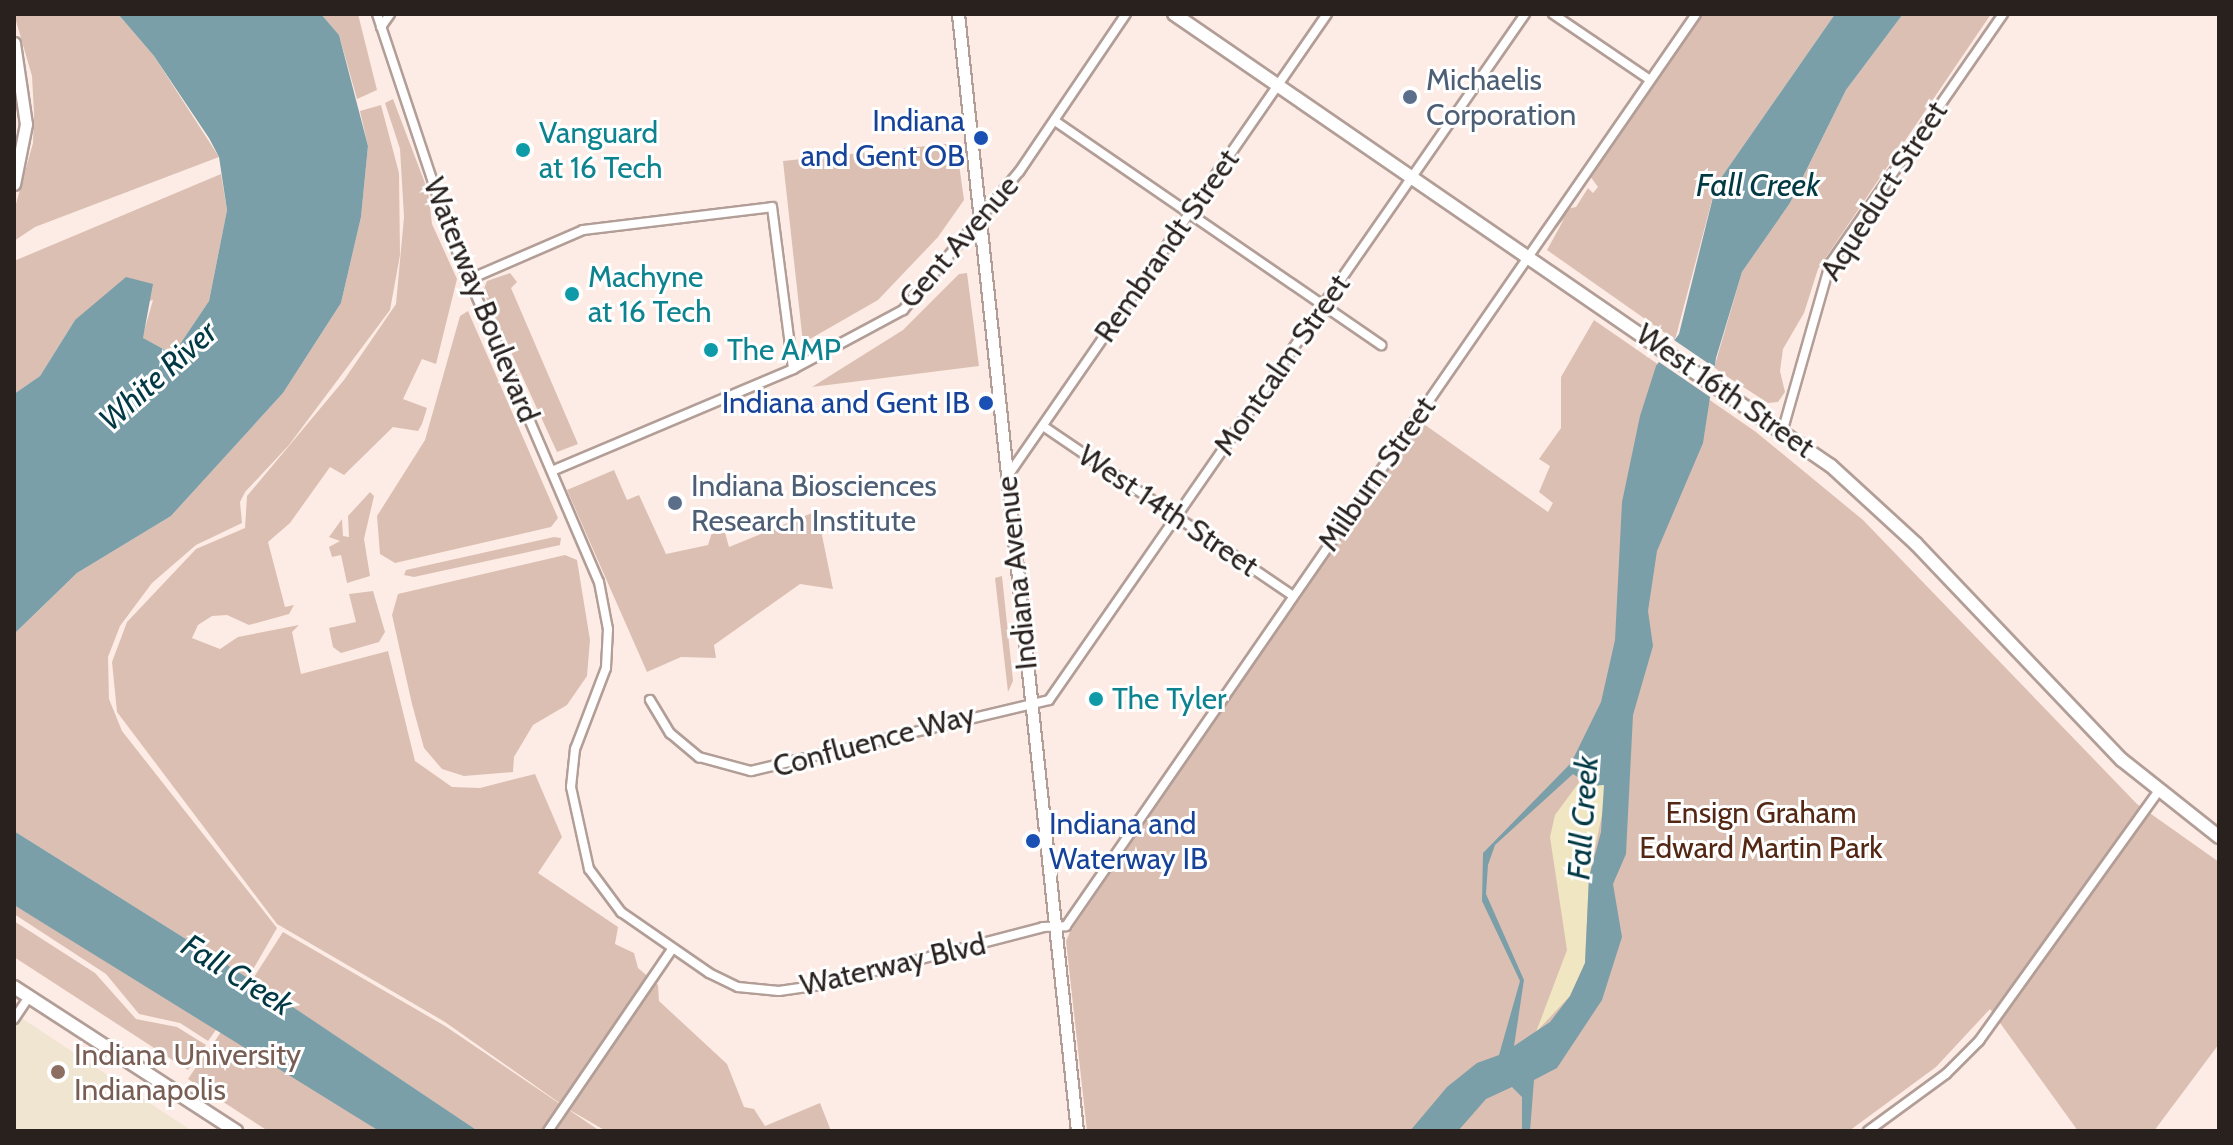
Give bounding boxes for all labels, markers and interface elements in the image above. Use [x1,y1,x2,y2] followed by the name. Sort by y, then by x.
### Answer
[1426,62,1576,132] place label: Michaelis Corporation
[1401,88,1419,106] marker: Michaelis Corporation
[1813,95,1955,287] street label: Aqueduct Street
[801,103,965,174] place label: Indiana and Gent OB
[539,115,662,186] place label: Vanguard at 16 Tech
[972,129,990,147] marker: Indiana and Gent OB
[514,141,532,159] marker: Vanguard at 16 Tech
[1087,143,1247,349] street label: Rembrandt Street
[1696,166,1820,204] water label: Fall Creek
[892,168,1026,316] street label: Gent Avenue
[416,173,546,427] street label: Waterway Boulevard
[588,259,711,330] place label: Machyne at 16 Tech
[1206,268,1358,462] street label: Montcalm Street
[563,285,581,303] marker: Machyne at 16 Tech
[91,313,225,439] water label: White River
[1629,316,1821,466] street label: West 16th Street
[727,332,841,368] place label: The AMP
[702,341,720,359] marker: The AMP
[722,385,970,421] place label: Indiana and Gent IB
[1311,390,1443,558] street label: Milburn Street
[977,394,995,412] marker: Indiana and Gent IB
[1071,438,1265,584] street label: West 14th Street
[691,468,937,538] place label: Indiana Biosciences Research Institute
[989,474,1045,672] street label: Indiana Avenue
[666,494,684,512] marker: Indiana Biosciences Research Institute
[1112,681,1227,717] place label: The Tyler
[1087,690,1105,708] marker: The Tyler
[769,697,979,785] street label: Confluence Way
[1560,755,1606,881] water label: Fall Creek
[1639,795,1883,866] park label: Ensign Graham Edward Martin Park
[1049,806,1208,876] place label: Indiana and Waterway IB
[1024,832,1042,850] marker: Indiana and Waterway IB
[174,926,300,1024] water label: Fall Creek
[797,926,989,1004] street label: Waterway Blvd
[74,1037,301,1108] place label: Indiana University Indianapolis
[49,1063,67,1081] marker: Indiana University Indianapolis

